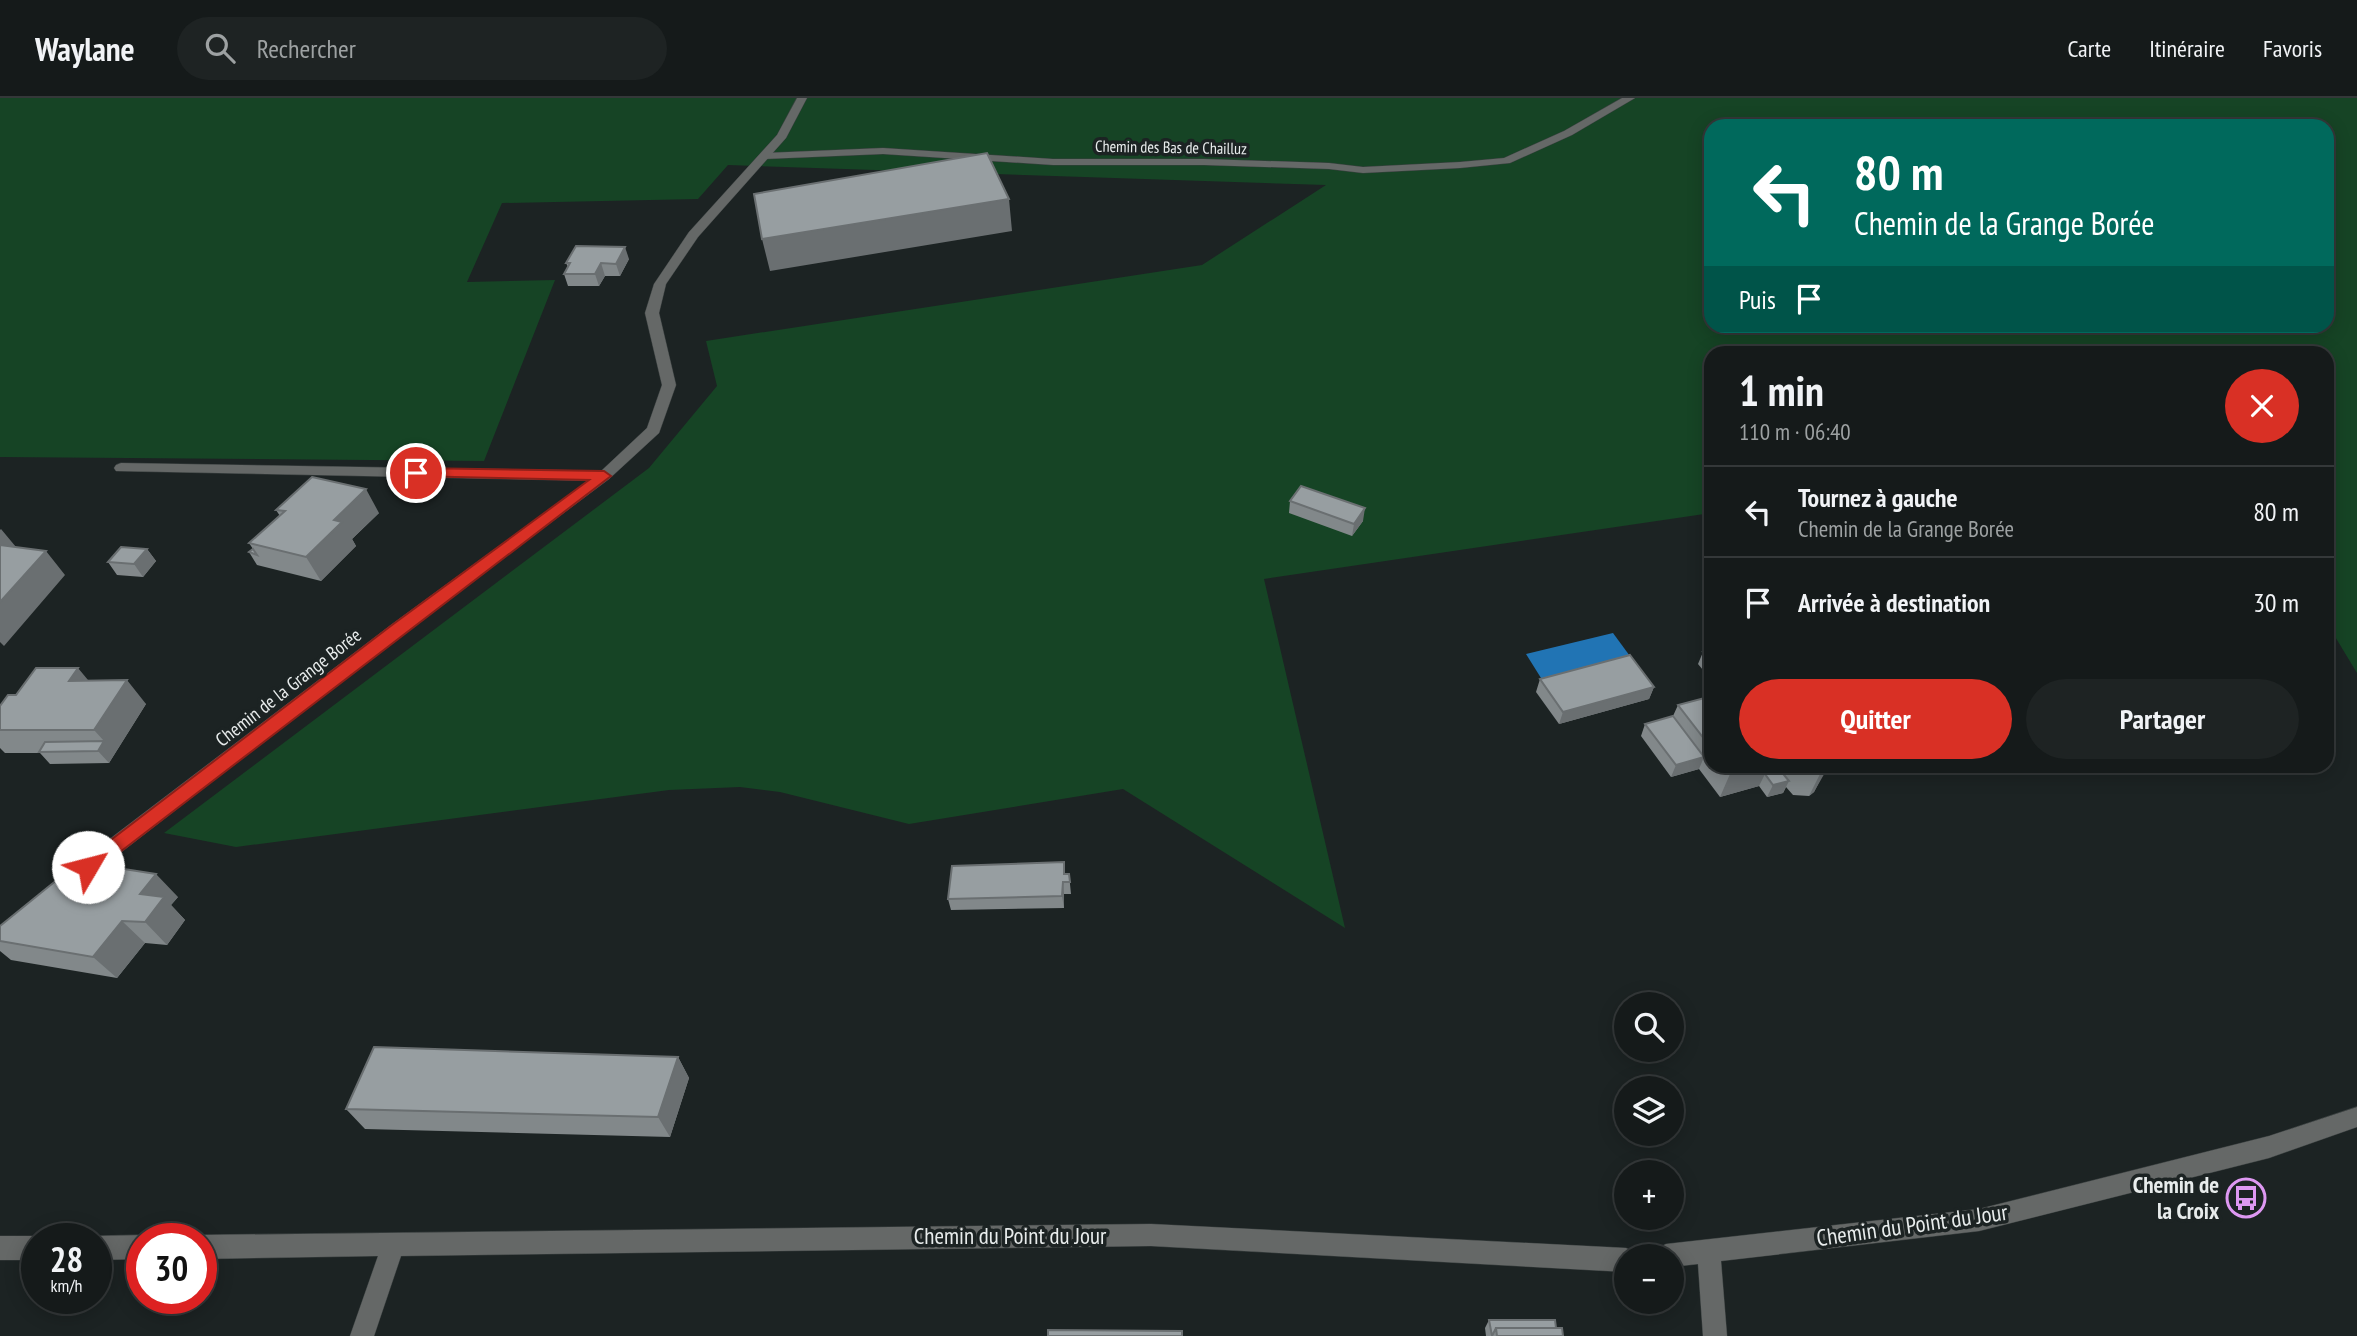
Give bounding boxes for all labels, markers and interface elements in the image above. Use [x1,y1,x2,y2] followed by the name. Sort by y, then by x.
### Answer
[177,17,667,80] search box
[35,27,135,70] text: Waylane
[201,29,239,67] icon: search
[257,32,356,65] text: Rechercher
[2067,33,2111,64] text: Carte
[2149,33,2225,64] text: Itinéraire
[2263,33,2322,64] text: Favoris
[1095,136,1247,158] street label: Chemin des Bas de Chailluz
[1854,140,1943,204] text: 80 m
[1739,147,1830,238] icon: left
[1854,202,2154,244] text: Chemin de la Grange Borée
[1790,280,1828,318] icon: arrive
[1739,283,1776,316] text: Puis
[1739,363,1824,418] text: 1 min
[2225,369,2299,443] button: close
[1739,417,1851,446] text: 110 m · 06:40
[386,443,446,503] pin
[397,454,435,492] icon: arrive
[1798,481,1958,514] text: Tournez à gauche
[1739,493,1777,531] icon: left
[2253,495,2299,528] text: 80 m
[1798,514,2014,543] text: Chemin de la Grange Borée
[1739,584,1777,622] icon: arrive
[1798,586,1990,619] text: Arrivée à destination
[2253,586,2299,619] text: 30 m
[210,623,366,751] street label: Chemin de la Grange Borée
[1739,679,2012,759] button: Quitter
[2026,679,2299,759] button: Partager
[51,830,125,904] position arrow
[1614,992,1684,1314] map controls
[1614,992,1684,1062] button: search
[1614,1076,1684,1146] button: layers
[1614,1160,1684,1230] button: +
[2133,1170,2219,1225] place label: Chemin de la Croix
[2225,1177,2267,1219] bus stop icon: Chemin de la Croix
[1815,1197,2010,1252] street label: Chemin du Point du Jour
[914,1221,1107,1250] street label: Chemin du Point du Jour
[126,1223,217,1314] speed limit sign: 30
[50,1236,83,1282] text: 28
[1614,1244,1684,1314] button: −
[51,1274,82,1297] text: km/h

